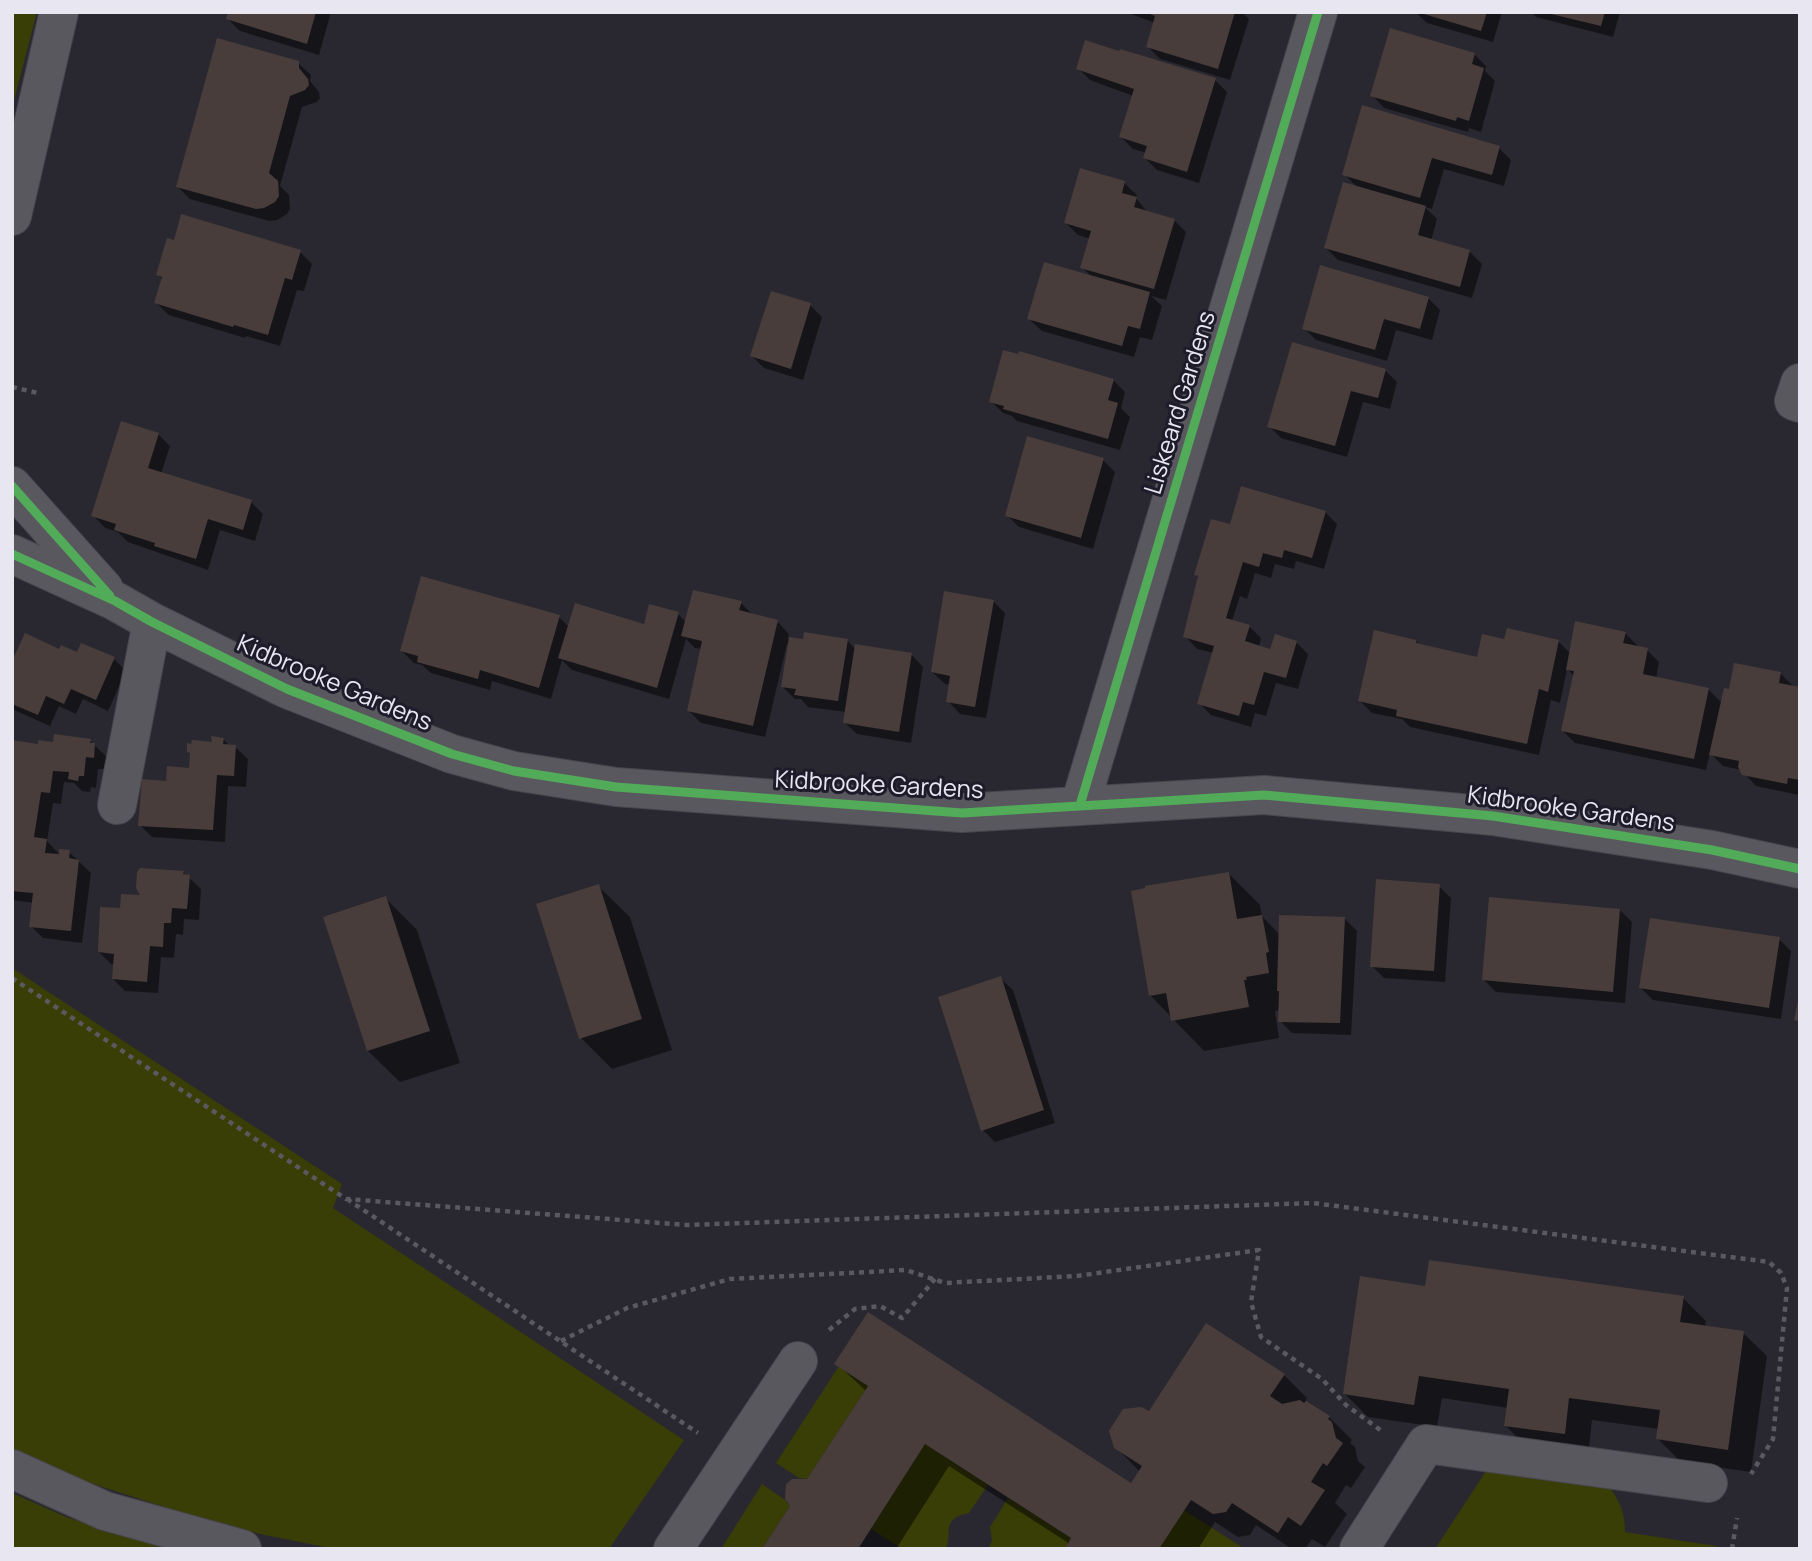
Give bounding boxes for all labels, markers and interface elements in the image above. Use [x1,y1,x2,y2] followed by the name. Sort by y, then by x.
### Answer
[1139,308,1223,498] street label: Liskeard Gardens
[232,630,436,738] street label: Kidbrooke Gardens
[774,766,984,806] street label: Kidbrooke Gardens
[1466,781,1676,839] street label: Kidbrooke Gardens

